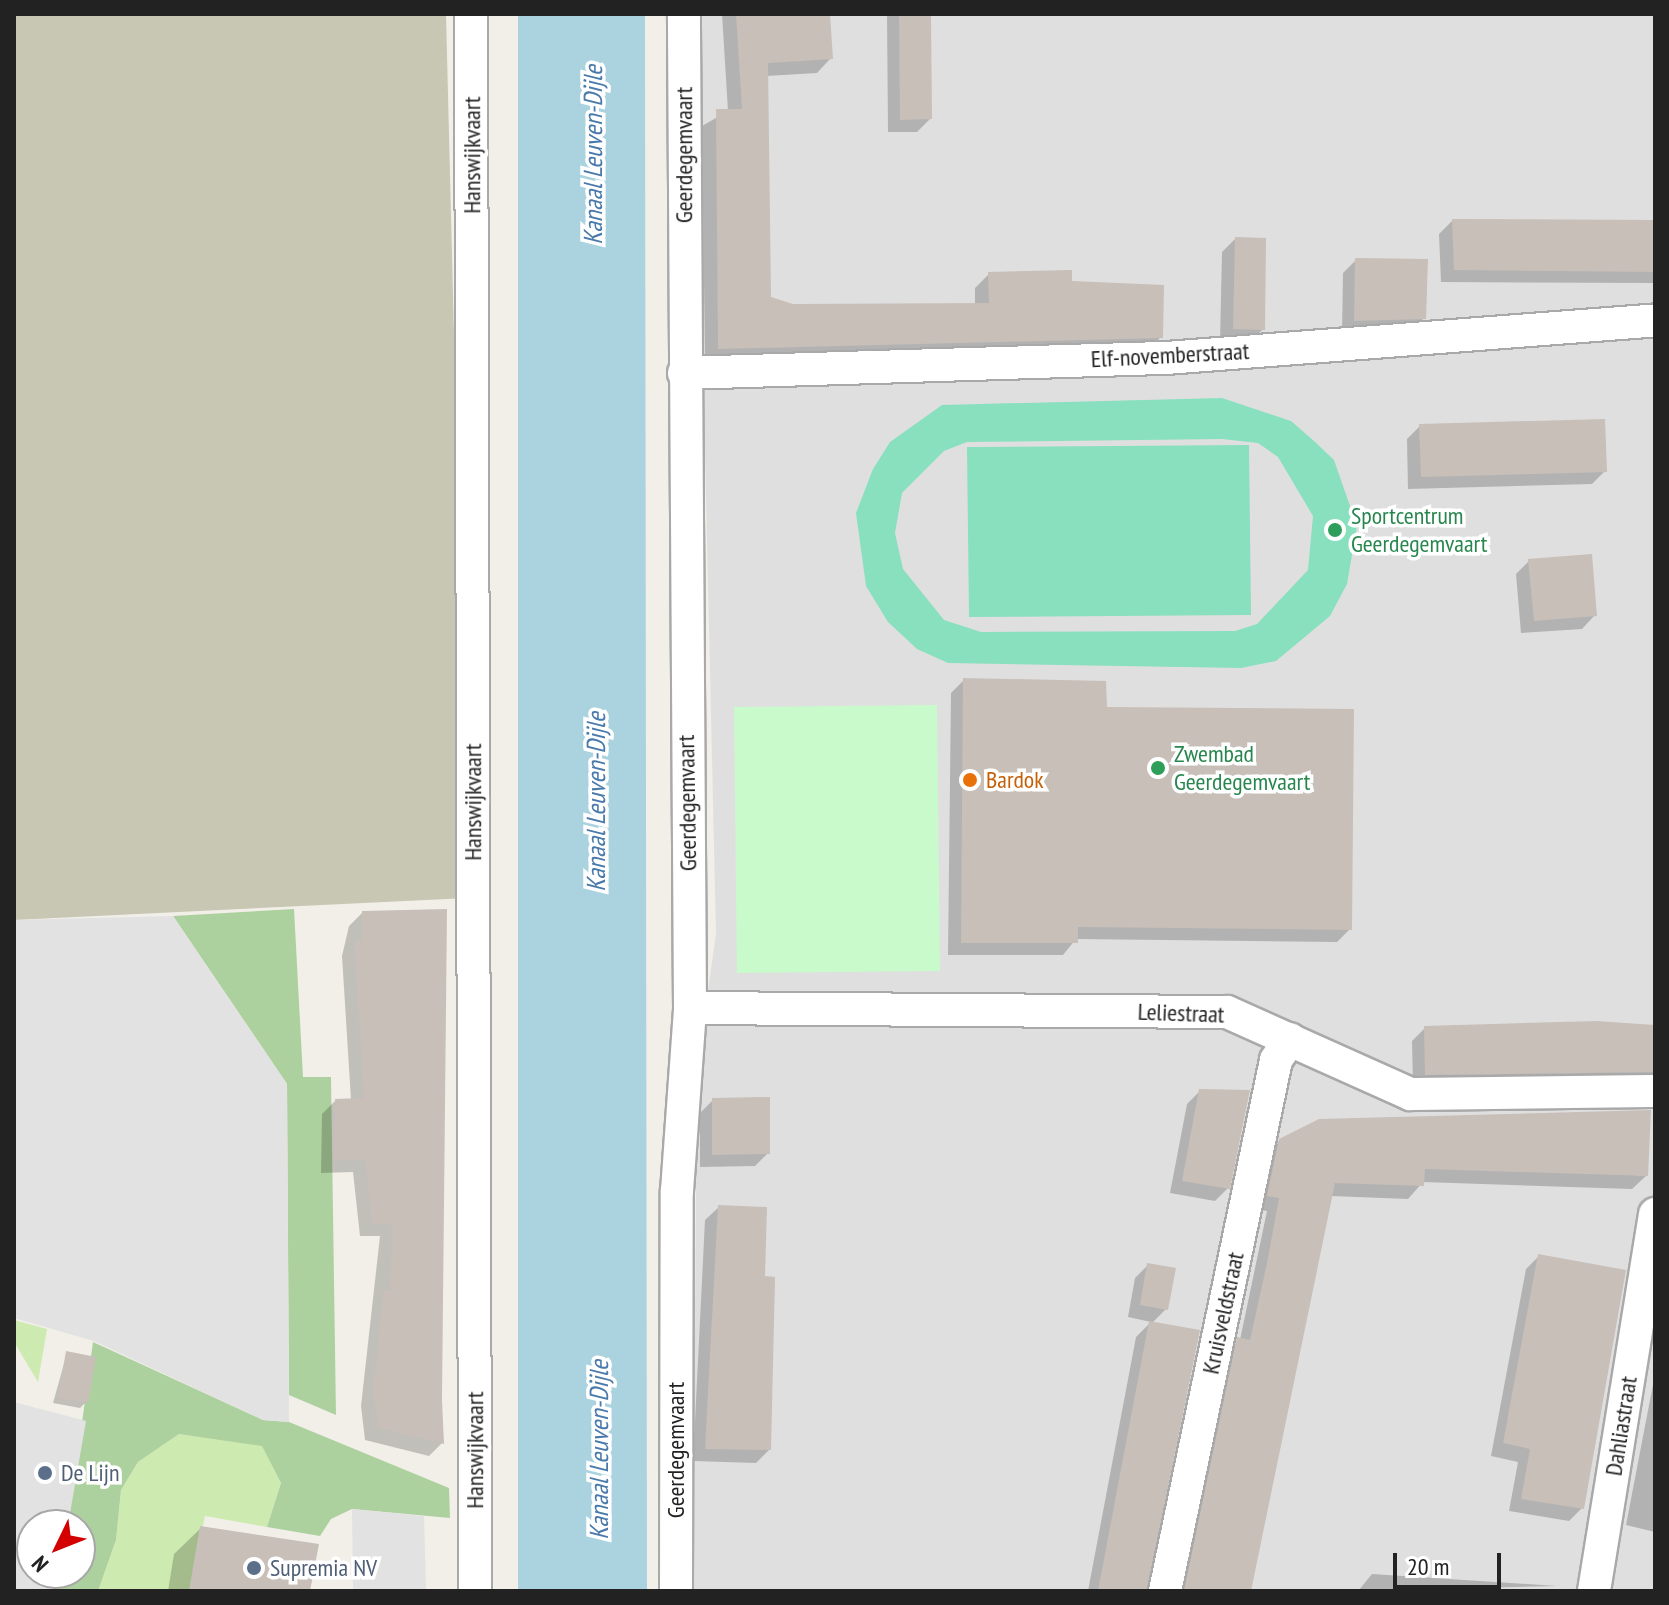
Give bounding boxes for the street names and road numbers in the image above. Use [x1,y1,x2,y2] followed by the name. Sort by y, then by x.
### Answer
[670,87,698,223] street label: Geerdegemvaart
[458,96,486,214] street label: Hanswijkvaart
[1090,336,1250,374] street label: Elf-novemberstraat
[671,735,703,871] street label: Geerdegemvaart
[459,743,487,861] street label: Hanswijkvaart
[1137,997,1225,1029] street label: Leliestraat
[1196,1249,1250,1377] street label: Kruisveldstraat
[1599,1374,1643,1478] street label: Dahliastraat
[662,1382,690,1518] street label: Geerdegemvaart
[461,1391,489,1509] street label: Hanswijkvaart

